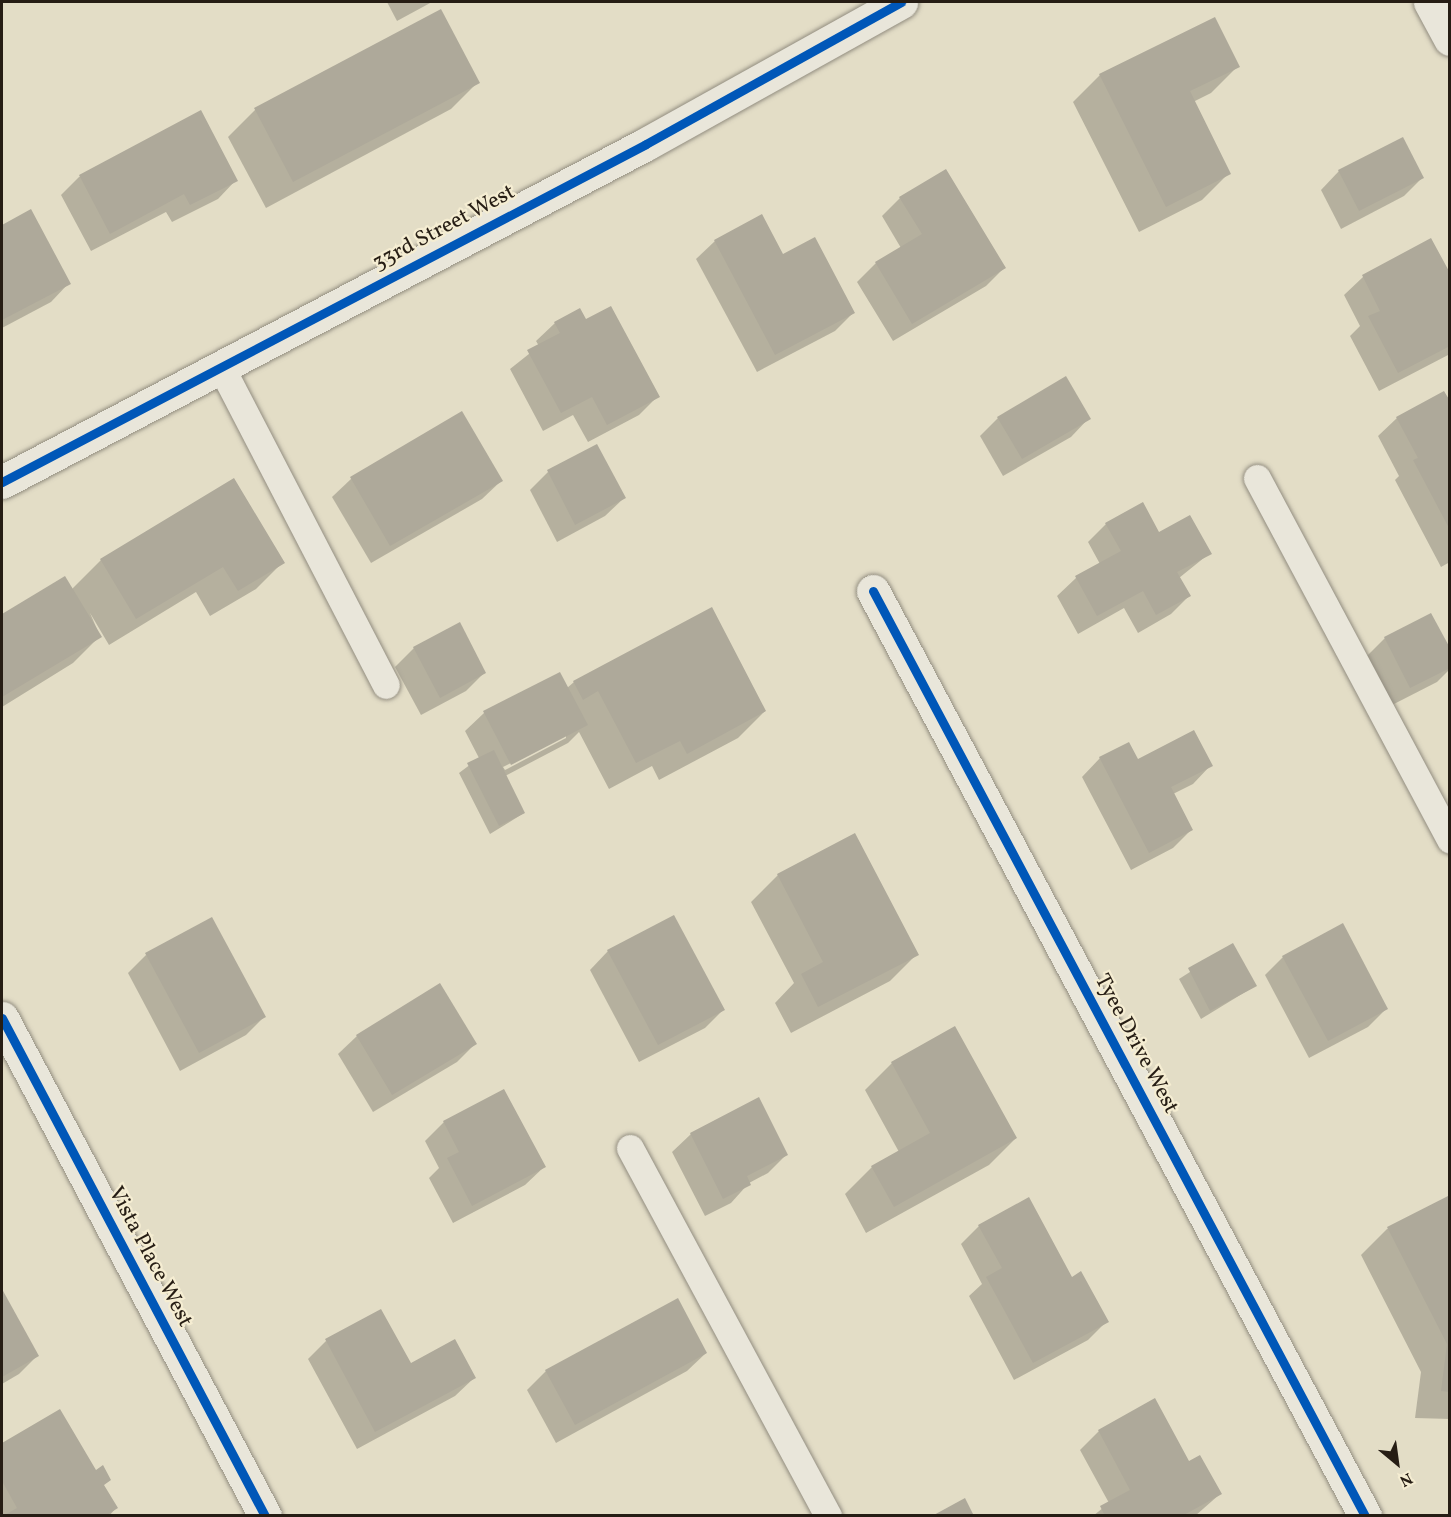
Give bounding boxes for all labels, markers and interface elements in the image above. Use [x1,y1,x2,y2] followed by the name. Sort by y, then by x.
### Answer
[368,179,520,277] street label: 33rd Street West
[1088,970,1184,1118] street label: Tyee Drive West
[102,1182,198,1332] street label: Vista Place West
[1367,1433,1427,1493] north arrow
[1395,1466,1416,1491] text: N

